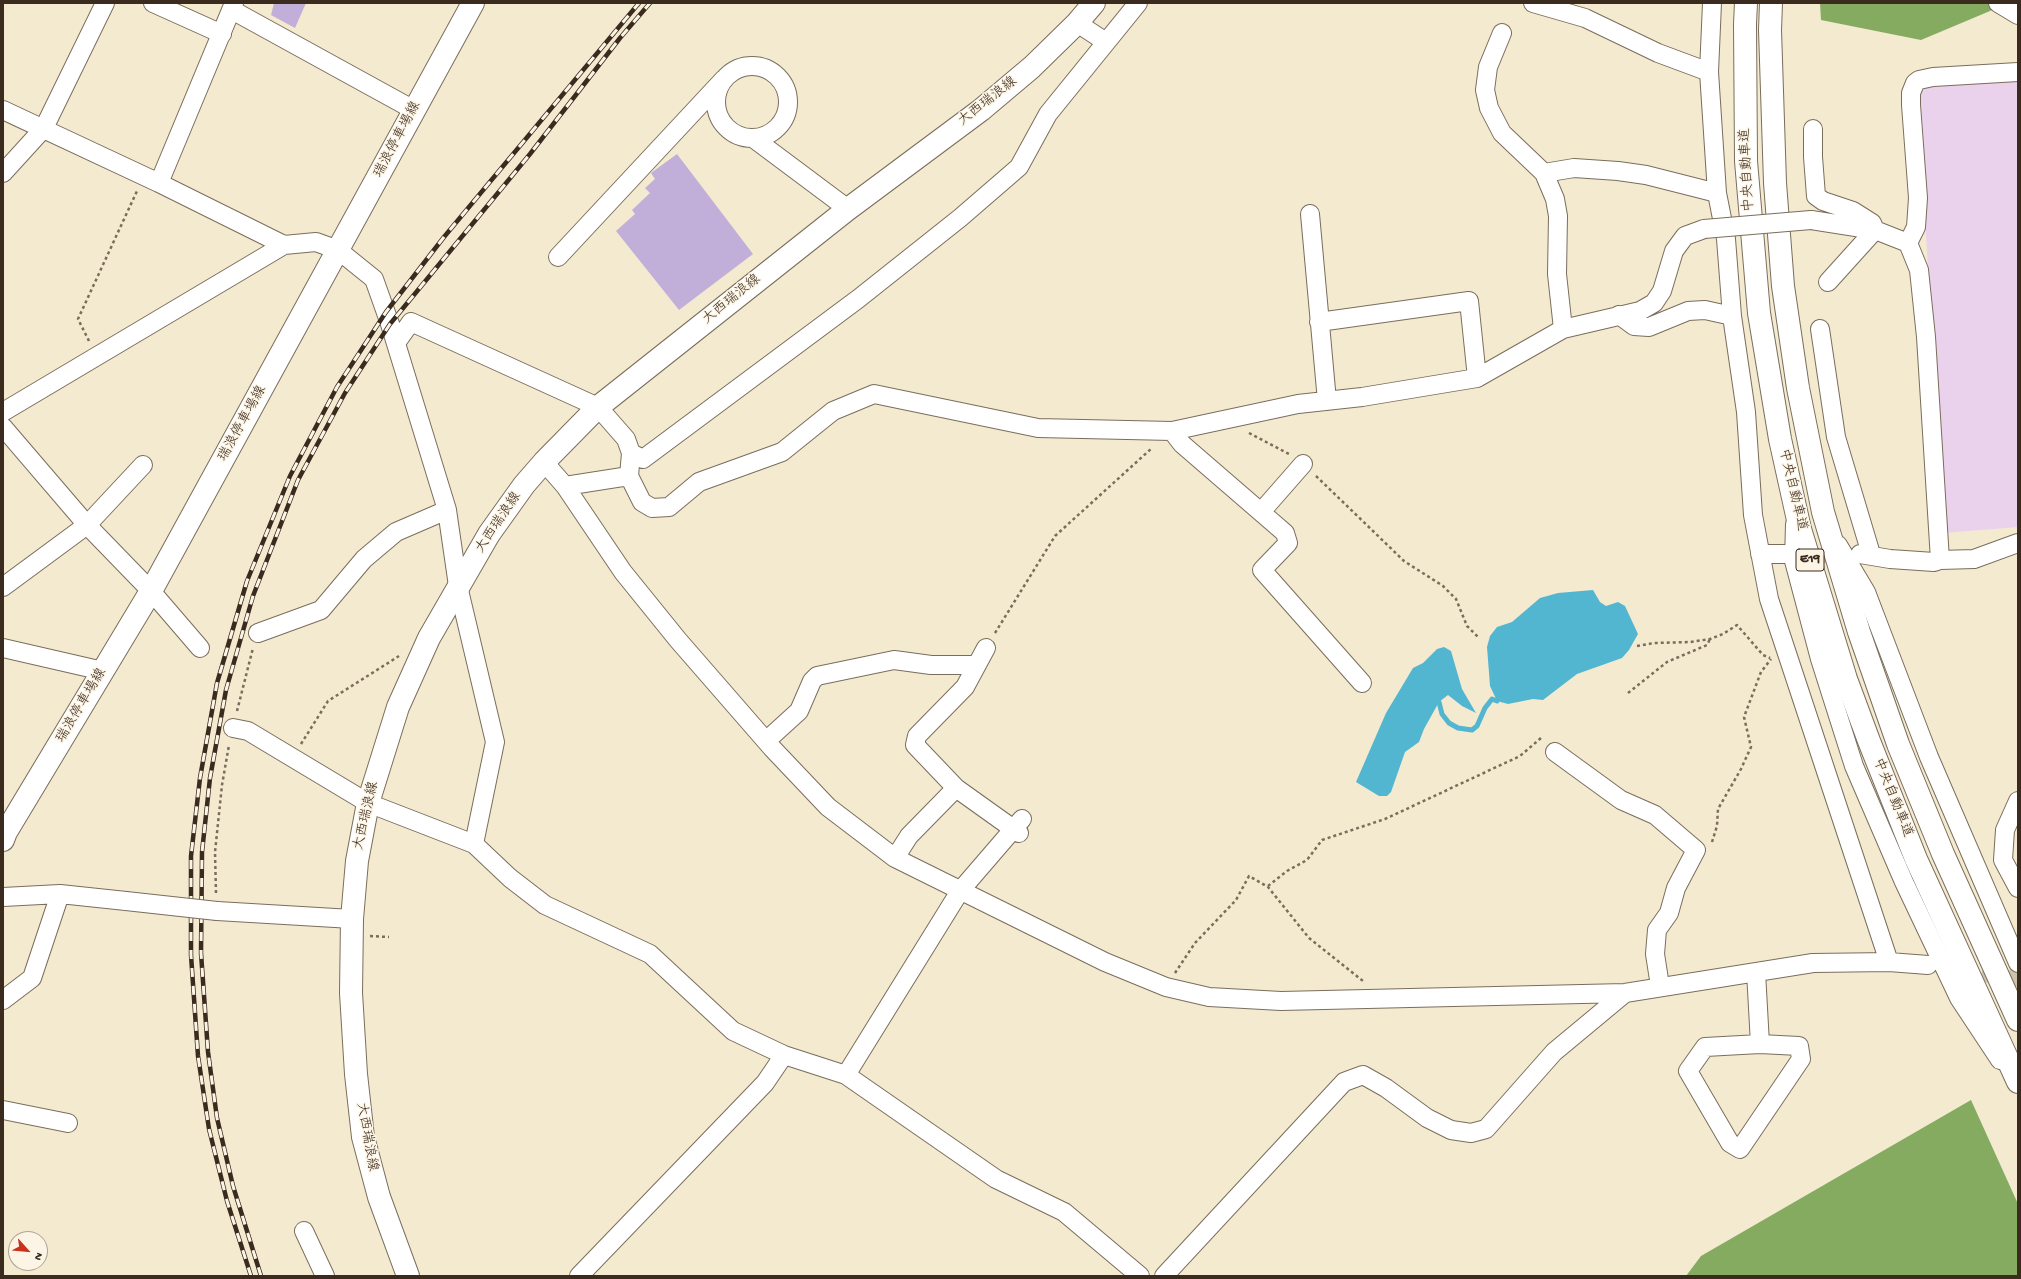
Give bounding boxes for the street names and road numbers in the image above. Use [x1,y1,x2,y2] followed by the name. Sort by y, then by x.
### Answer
[955,74,1021,130] street label: 大西瑞浪線
[371,99,425,181] street label: 瑞浪停車場線
[1737,128,1759,212] street label: 中央自動車道
[700,271,764,329] street label: 大西瑞浪線
[215,383,271,465] street label: 瑞浪停車場線
[1774,447,1810,533] street label: 中央自動車道
[472,489,526,557] street label: 大西瑞浪線
[1796,549,1824,571] road number: E19
[53,666,111,746] street label: 瑞浪停車場線
[1868,756,1916,840] street label: 中央自動車道
[351,780,383,852] street label: 大西瑞浪線
[352,1101,380,1173] street label: 大西瑞浪線

